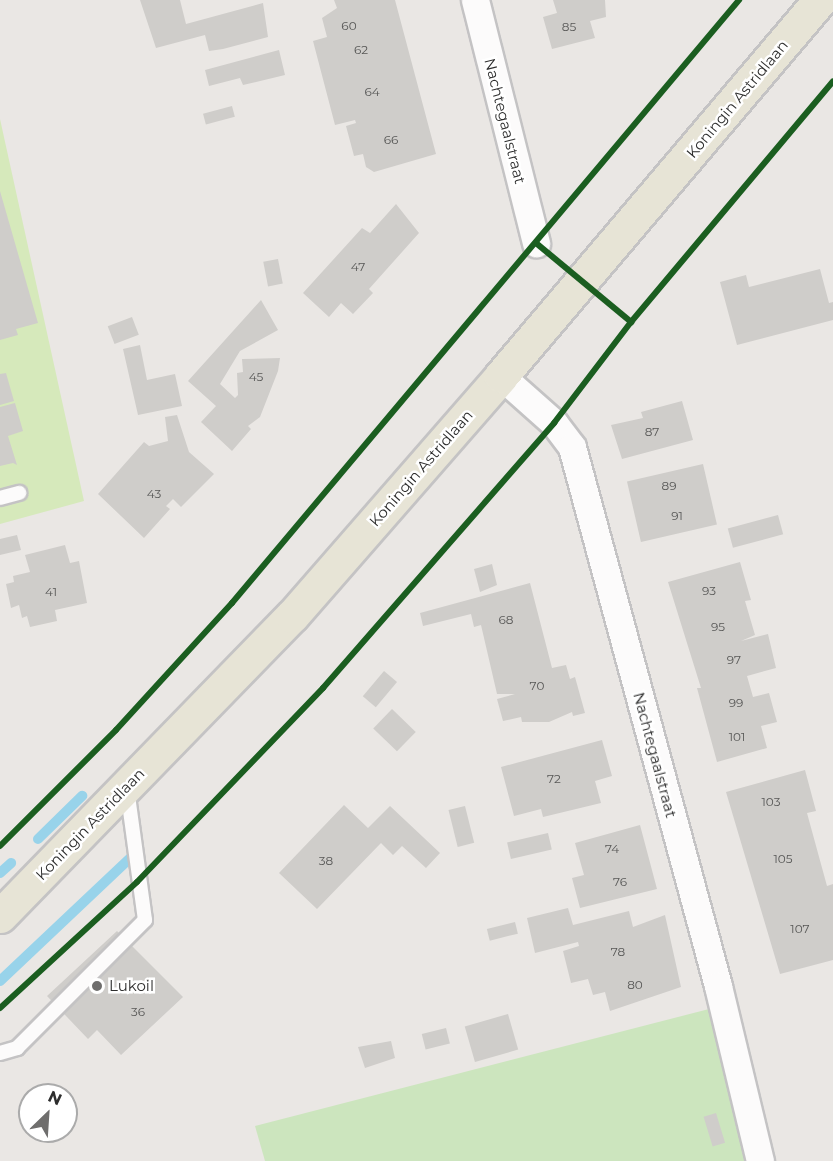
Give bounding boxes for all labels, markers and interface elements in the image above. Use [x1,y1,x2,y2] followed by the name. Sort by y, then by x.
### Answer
[341,19,357,33] house number: 60
[562,20,576,34] house number: 85
[682,36,792,162] street label: Koningin Astridlaan
[354,43,368,57] house number: 62
[481,56,529,186] street label: Nachtegaalstraat
[364,85,380,99] house number: 64
[384,133,398,147] house number: 66
[351,260,365,274] house number: 47
[249,370,263,384] house number: 45
[366,406,476,530] street label: Koningin Astridlaan
[645,425,659,439] house number: 87
[662,479,676,493] house number: 89
[147,487,161,501] house number: 43
[671,509,683,523] house number: 91
[702,584,716,598] house number: 93
[45,585,57,599] house number: 41
[499,613,513,627] house number: 68
[711,620,725,634] house number: 95
[727,653,741,667] house number: 97
[530,679,544,693] house number: 70
[630,690,680,820] street label: Nachtegaalstraat
[729,696,743,710] house number: 99
[729,730,745,744] house number: 101
[32,764,148,884] street label: Koningin Astridlaan
[547,772,561,786] house number: 72
[762,795,780,809] house number: 103
[605,842,619,856] house number: 74
[773,852,793,866] house number: 105
[319,854,333,868] house number: 38
[613,875,627,889] house number: 76
[790,922,810,936] house number: 107
[611,945,625,959] house number: 78
[109,977,154,995] place label: Lukoil
[627,978,643,992] house number: 80
[90,979,104,993] marker: Lukoil
[131,1005,145,1019] house number: 36
[18,1083,78,1143] north arrow
[45,1087,65,1109] text: N

